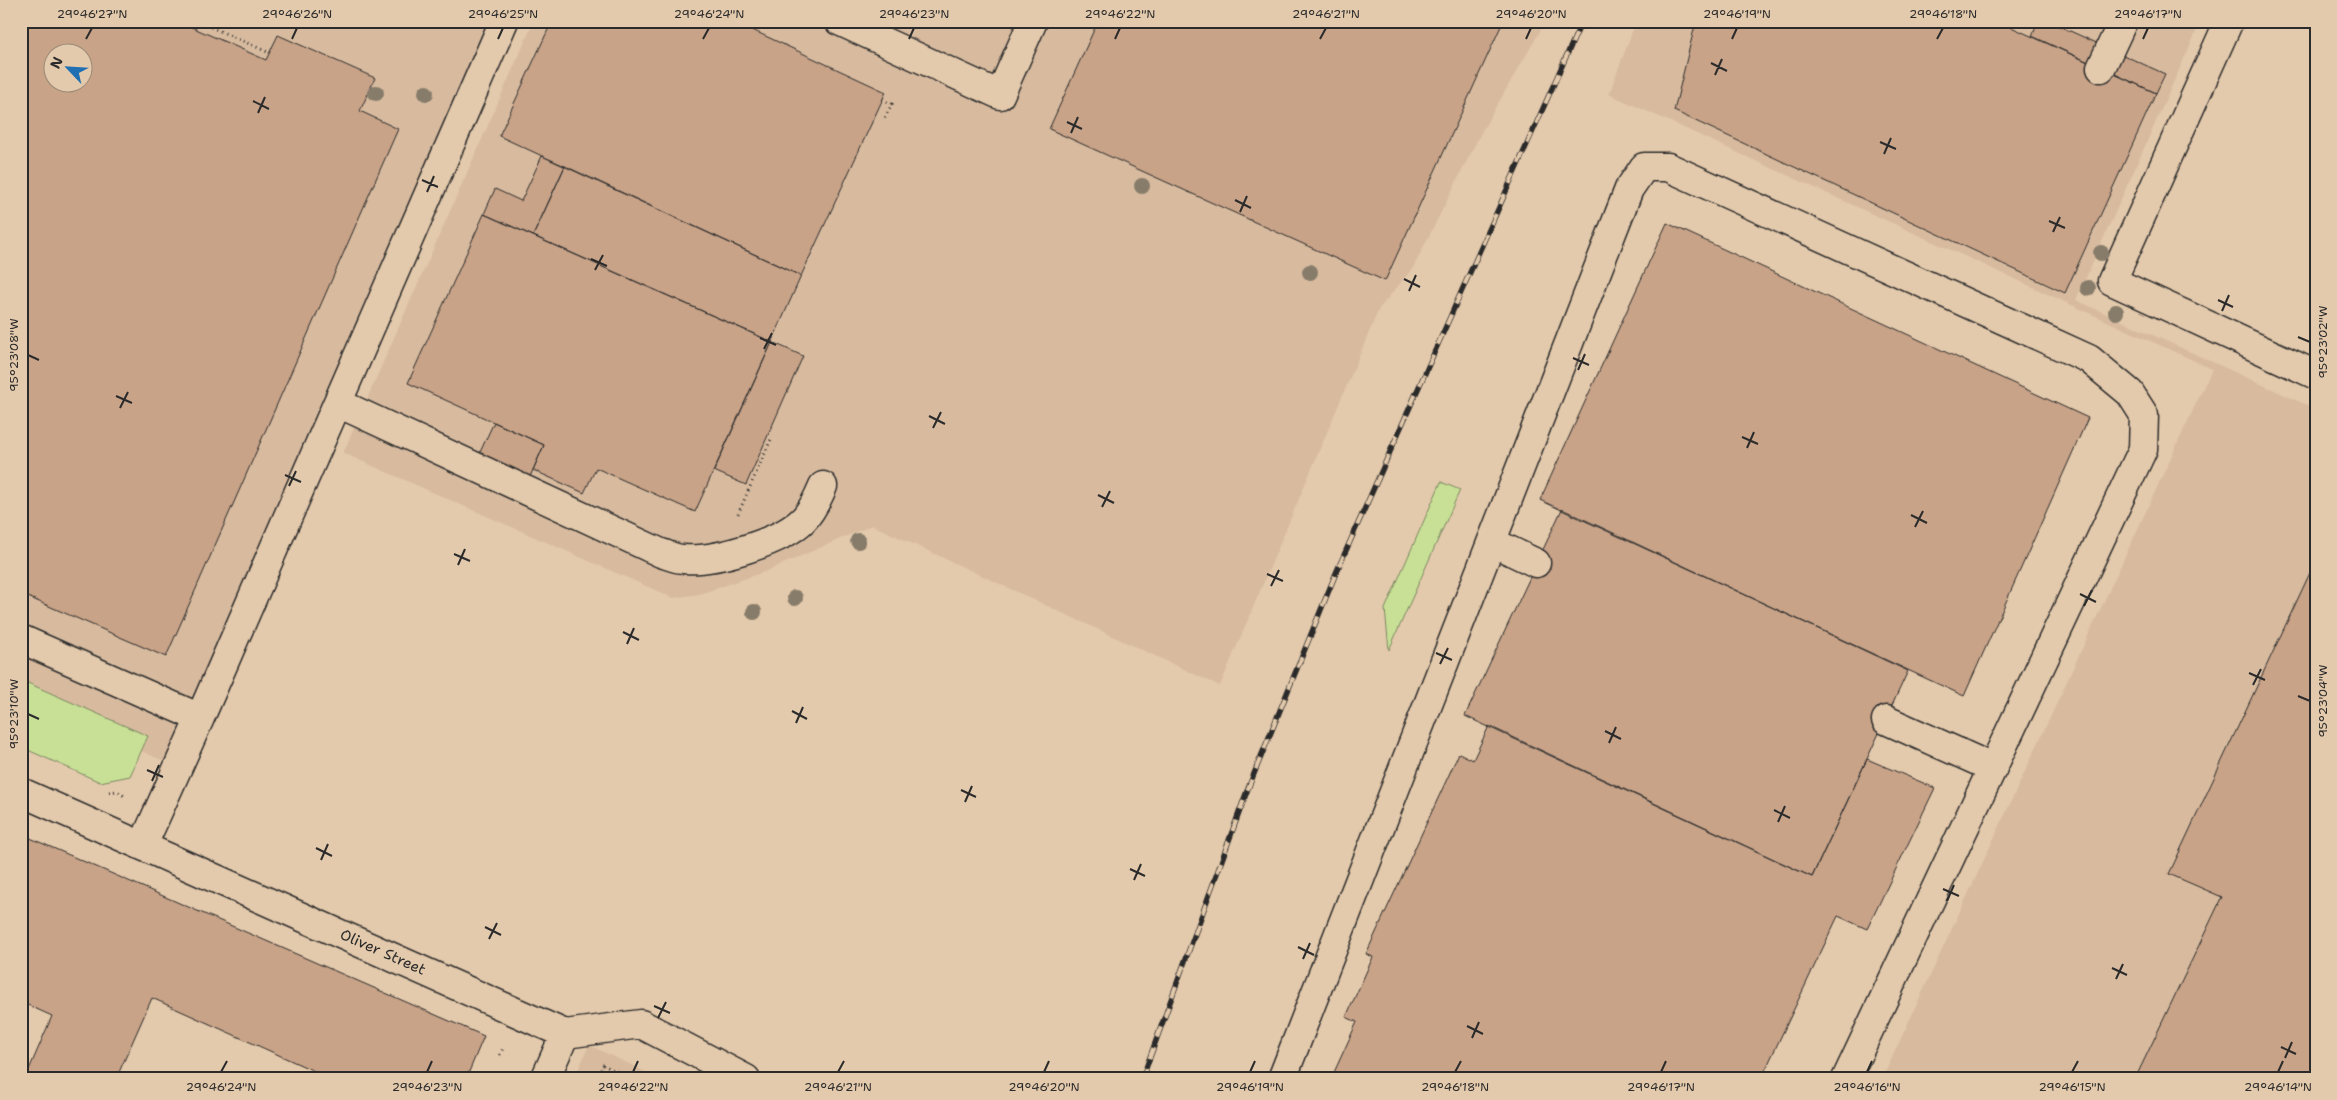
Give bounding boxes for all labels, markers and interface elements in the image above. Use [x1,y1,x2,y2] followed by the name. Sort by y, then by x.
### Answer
[57,6,127,22] text: 29°46'27"N
[262,6,332,22] text: 29°46'26"N
[468,6,538,22] text: 29°46'25"N
[674,6,744,22] text: 29°46'24"N
[879,6,949,22] text: 29°46'23"N
[1085,6,1155,22] text: 29°46'22"N
[1292,6,1360,22] text: 29°46'21"N
[1495,6,1567,22] text: 29°46'20"N
[1703,6,1771,22] text: 29°46'19"N
[1909,6,1977,22] text: 29°46'18"N
[2114,6,2182,22] text: 29°46'17"N
[42,42,92,92] north arrow
[46,54,67,71] text: N
[2315,306,2331,378] text: 95°23'02"W
[6,318,22,392] text: 95°23'08"W
[2315,664,2331,738] text: 95°23'04"W
[6,679,22,749] text: 95°23'10"W
[337,924,429,980] street label: Oliver Street
[186,1079,256,1095] text: 29°46'24"N
[392,1079,462,1095] text: 29°46'23"N
[598,1079,668,1095] text: 29°46'22"N
[804,1079,872,1095] text: 29°46'21"N
[1008,1079,1080,1095] text: 29°46'20"N
[1216,1079,1284,1095] text: 29°46'19"N
[1421,1079,1489,1095] text: 29°46'18"N
[1627,1079,1695,1095] text: 29°46'17"N
[1833,1079,1901,1095] text: 29°46'16"N
[2038,1079,2106,1095] text: 29°46'15"N
[2244,1079,2312,1095] text: 29°46'14"N

